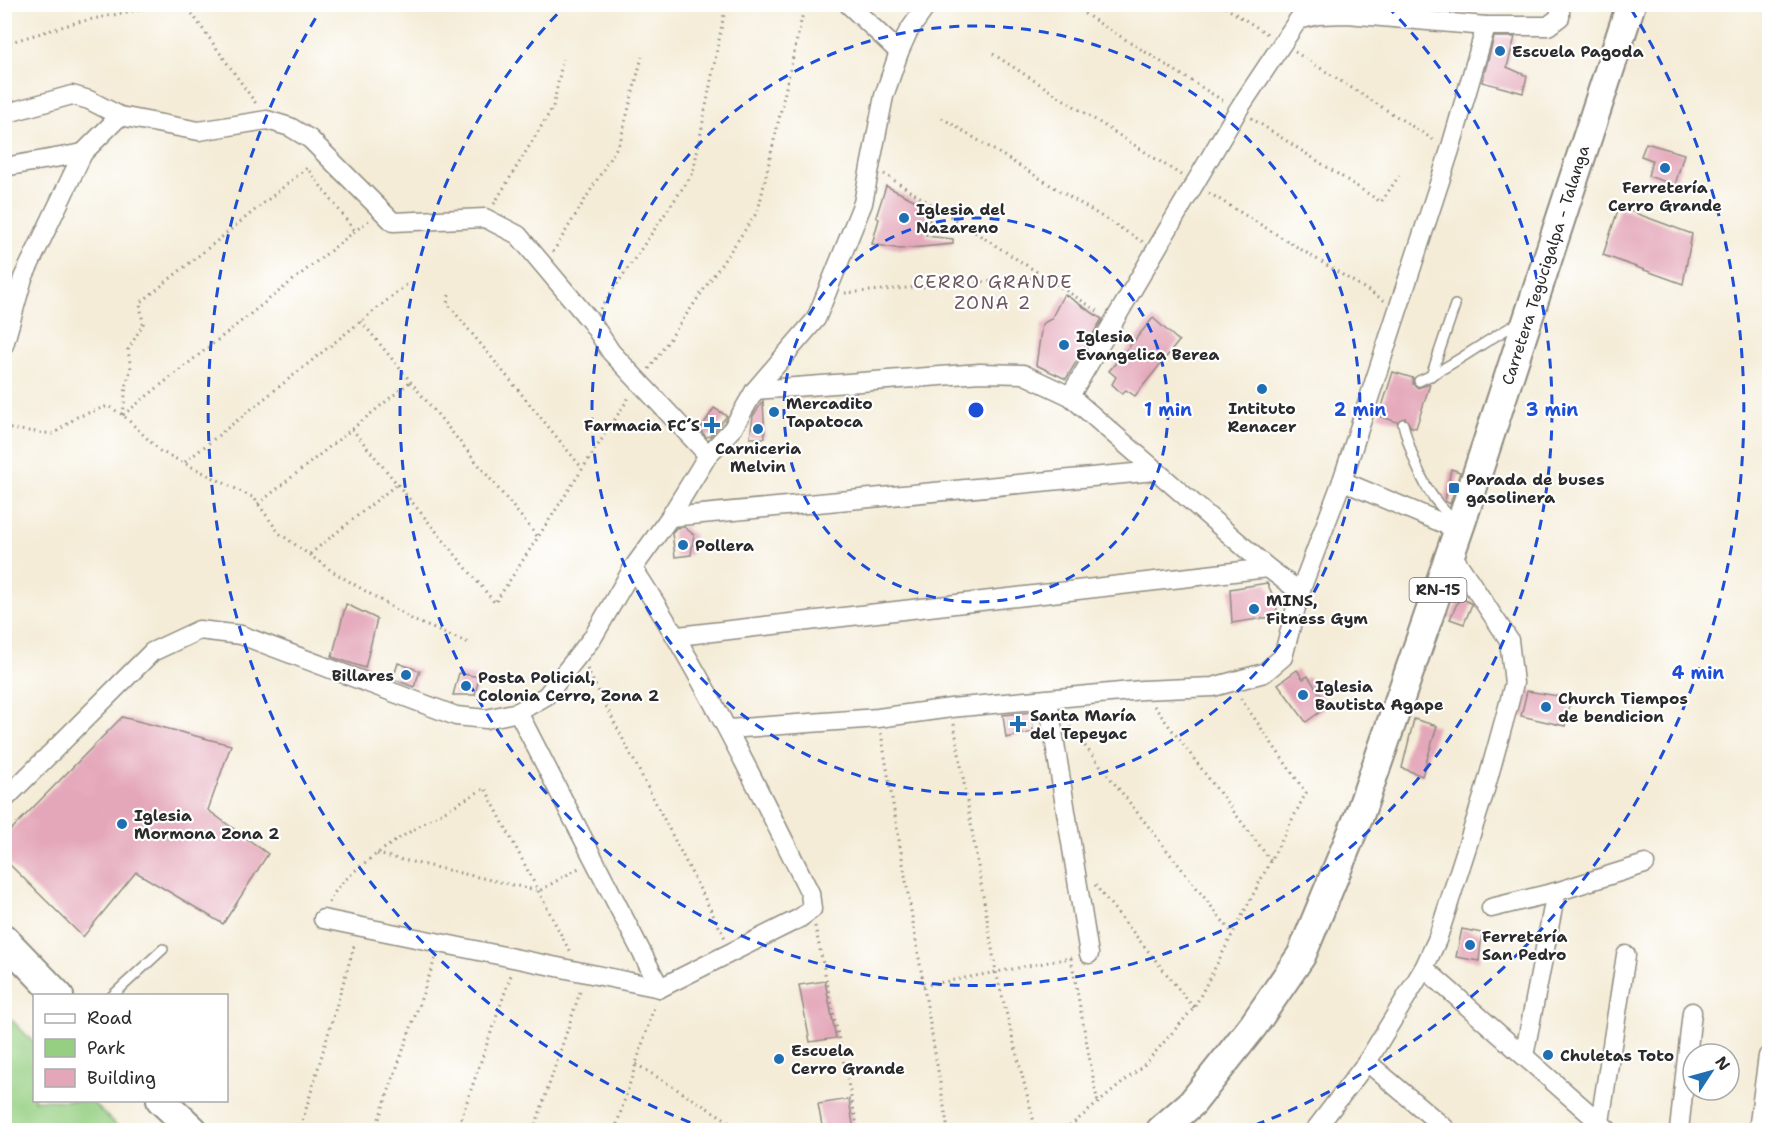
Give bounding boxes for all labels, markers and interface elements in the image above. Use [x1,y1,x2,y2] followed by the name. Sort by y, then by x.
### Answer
[1512,41,1644,62] place label: Escuela Pagoda
[1493,44,1507,58] marker: Escuela Pagoda
[1497,143,1594,388] street label: Carretera Tegucigalpa - Talanga
[1658,161,1672,175] marker: Ferretería Cerro Grande
[1608,177,1722,216] place label: Ferretería Cerro Grande
[916,199,1006,238] place label: Iglesia del Nazareno
[897,211,911,225] marker: Iglesia del Nazareno
[913,270,1073,315] district label: CERRO GRANDE ZONA 2
[1076,326,1220,365] place label: Iglesia Evangelica Berea
[1057,338,1071,352] marker: Iglesia Evangelica Berea
[1255,382,1269,396] marker: Intituto Renacer
[786,393,873,432] place label: Mercadito Tapatoca
[1144,398,1192,422] text: 1 min
[1228,398,1297,437] place label: Intituto Renacer
[1334,398,1386,422] text: 2 min
[1526,398,1578,422] text: 3 min
[966,400,986,420] centre of rings
[767,405,781,419] marker: Mercadito Tapatoca
[584,415,700,436] place label: Farmacia FC´S
[705,418,719,432] marker: Farmacia FC´S
[751,422,765,436] marker: Carniceria Melvin
[715,438,801,477] place label: Carniceria Melvin
[1466,469,1605,508] place label: Parada de buses gasolinera
[1447,481,1461,495] marker: Parada de buses gasolinera
[695,535,754,556] place label: Pollera
[676,538,690,552] marker: Pollera
[1410,578,1466,602] road number: RN-15
[1266,590,1368,629] place label: MINS, Fitness Gym
[1247,602,1261,616] marker: MINS, Fitness Gym
[1672,661,1724,685] text: 4 min
[332,665,394,686] place label: Billares
[478,667,659,706] place label: Posta Policial, Colonia Cerro, Zona 2
[399,668,413,682] marker: Billares
[1315,676,1444,715] place label: Iglesia Bautista Agape
[459,679,473,693] marker: Posta Policial, Colonia Cerro, Zona 2
[1296,688,1310,702] marker: Iglesia Bautista Agape
[1558,688,1688,727] place label: Church Tiempos de bendicion
[1539,700,1553,714] marker: Church Tiempos de bendicion
[1030,705,1136,744] place label: Santa María del Tepeyac
[1011,717,1025,731] marker: Santa María del Tepeyac
[134,805,280,844] place label: Iglesia Mormona Zona 2
[115,817,129,831] marker: Iglesia Mormona Zona 2
[1482,926,1567,965] place label: Ferretería San Pedro
[1463,938,1477,952] marker: Ferretería San Pedro
[33,994,228,1102] legend
[87,1006,132,1030] text: Road
[87,1036,126,1060] text: Park
[791,1040,905,1079] place label: Escuela Cerro Grande
[1681,1042,1741,1102] north arrow
[1560,1045,1674,1066] place label: Chuletas Toto
[1541,1048,1555,1062] marker: Chuletas Toto
[772,1052,786,1066] marker: Escuela Cerro Grande
[1711,1052,1735,1075] text: N
[87,1066,156,1090] text: Building

